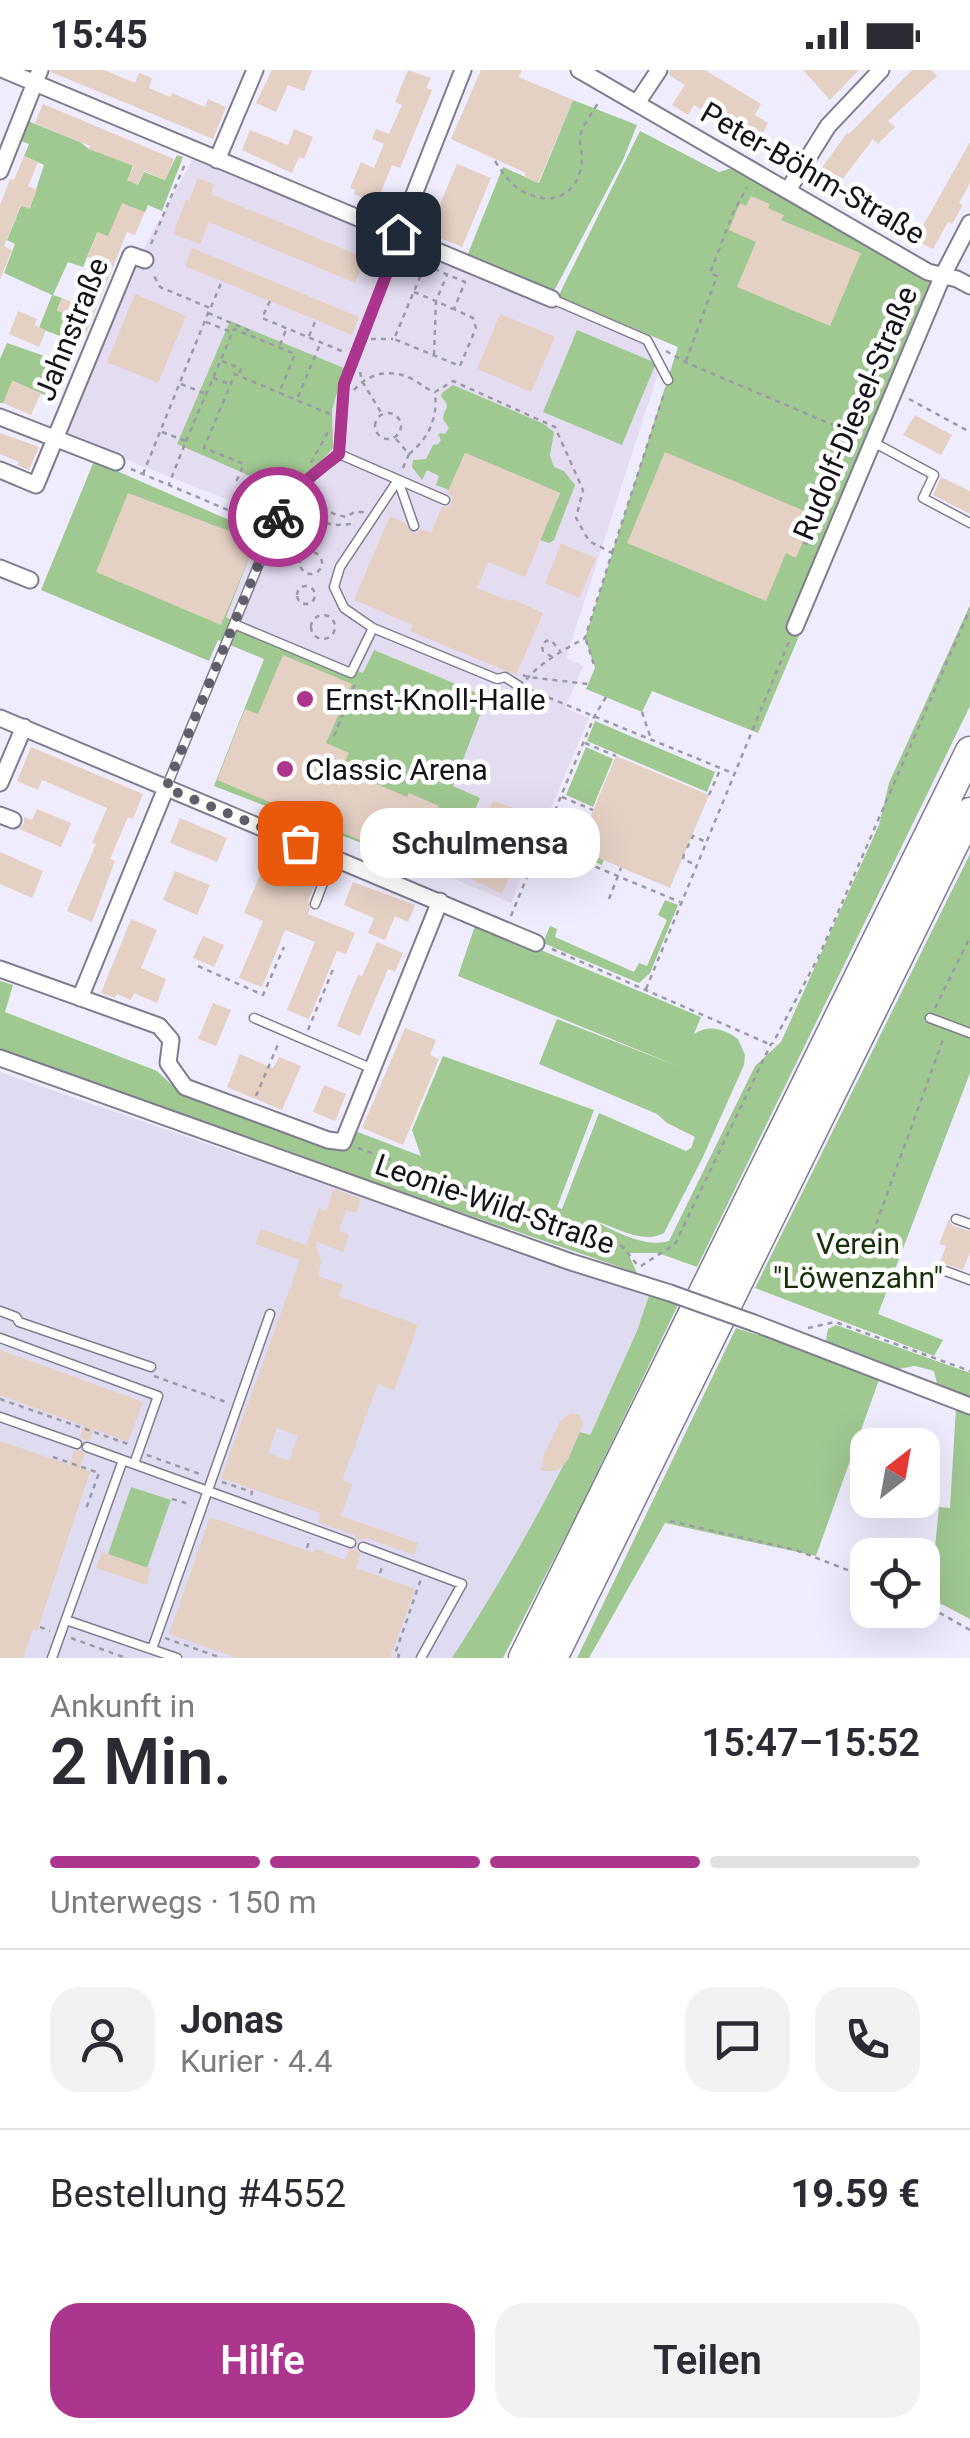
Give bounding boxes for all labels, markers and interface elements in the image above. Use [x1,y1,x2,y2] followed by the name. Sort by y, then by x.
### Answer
[50,13,148,57] text: 15:45
[695,95,931,251] street label: Peter-Böhm-Straße
[356,192,441,277] pin
[371,207,426,262] icon: home
[27,252,115,406] street label: Jahnstraße
[786,281,924,545] street label: Rudolf-Diesel-Straße
[228,467,328,567] courier
[251,490,306,545] icon: bike
[325,682,546,717] place label: Ernst-Knoll-Halle
[294,688,316,710] marker: Ernst-Knoll-Halle
[305,752,488,787] place label: Classic Arena
[274,758,296,780] marker: Classic Arena
[258,801,343,886] pin
[360,808,600,878] callout: Schulmensa
[273,816,328,871] icon: bag
[392,824,568,862] text: Schulmensa
[371,1147,619,1261] street label: Leonie-Wild-Straße
[773,1226,943,1295] park label: Verein "Löwenzahn"
[850,1428,940,1518] north arrow
[850,1428,940,1628] map controls
[850,1538,940,1628] button: locate
[50,1687,195,1725] text: Ankunft in
[701,1721,920,1765] text: 15:47–15:52
[50,1724,232,1800] text: 2 Min.
[50,1883,317,1921] text: Unterwegs · 150 m
[50,1987,155,2092] button: person
[685,1987,790,2092] button: chat
[815,1987,920,2092] button: phone
[180,1998,284,2042] text: Jonas
[180,2042,332,2080] text: Kurier · 4.4
[50,2172,346,2216] text: Bestellung #4552
[791,2172,920,2216] text: 19.59 €
[50,2303,475,2418] button: Hilfe
[495,2303,920,2418] button: Teilen

